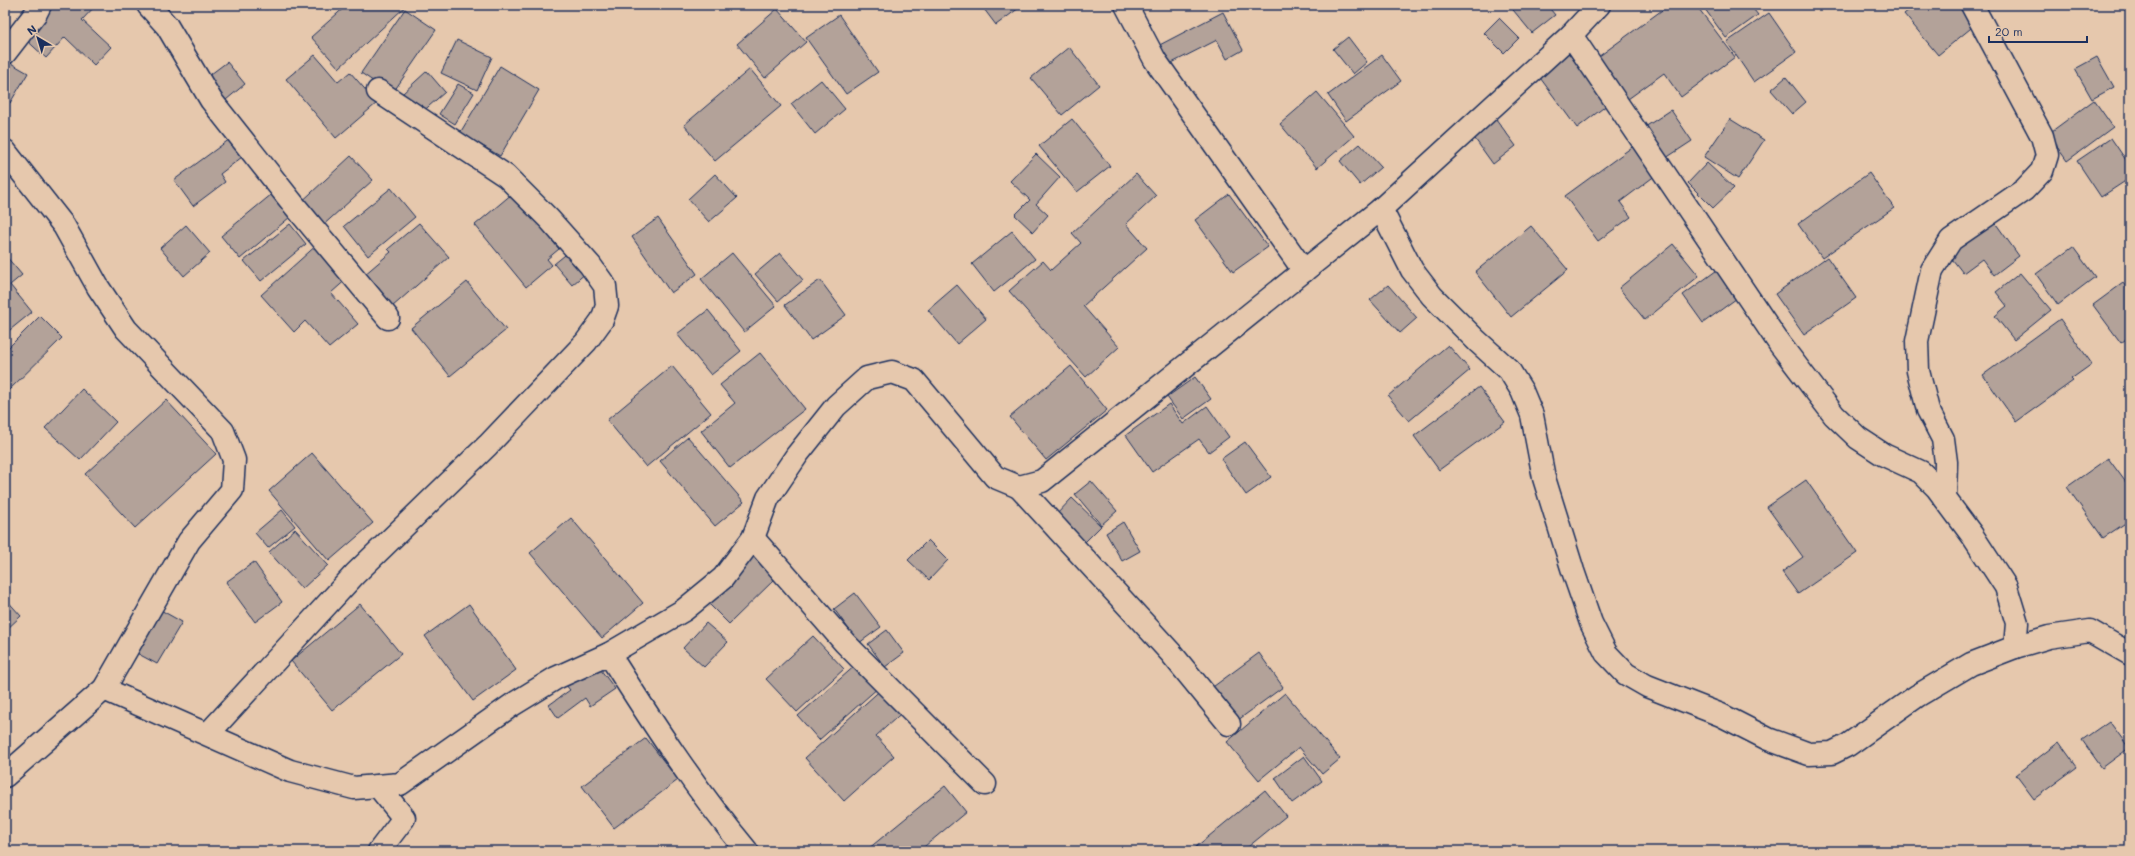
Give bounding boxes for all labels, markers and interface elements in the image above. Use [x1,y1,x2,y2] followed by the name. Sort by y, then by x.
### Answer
[18,18,58,58] north arrow
[1989,18,2087,44] scale bar
[24,21,39,38] text: N
[1995,23,2023,39] text: 20 m

